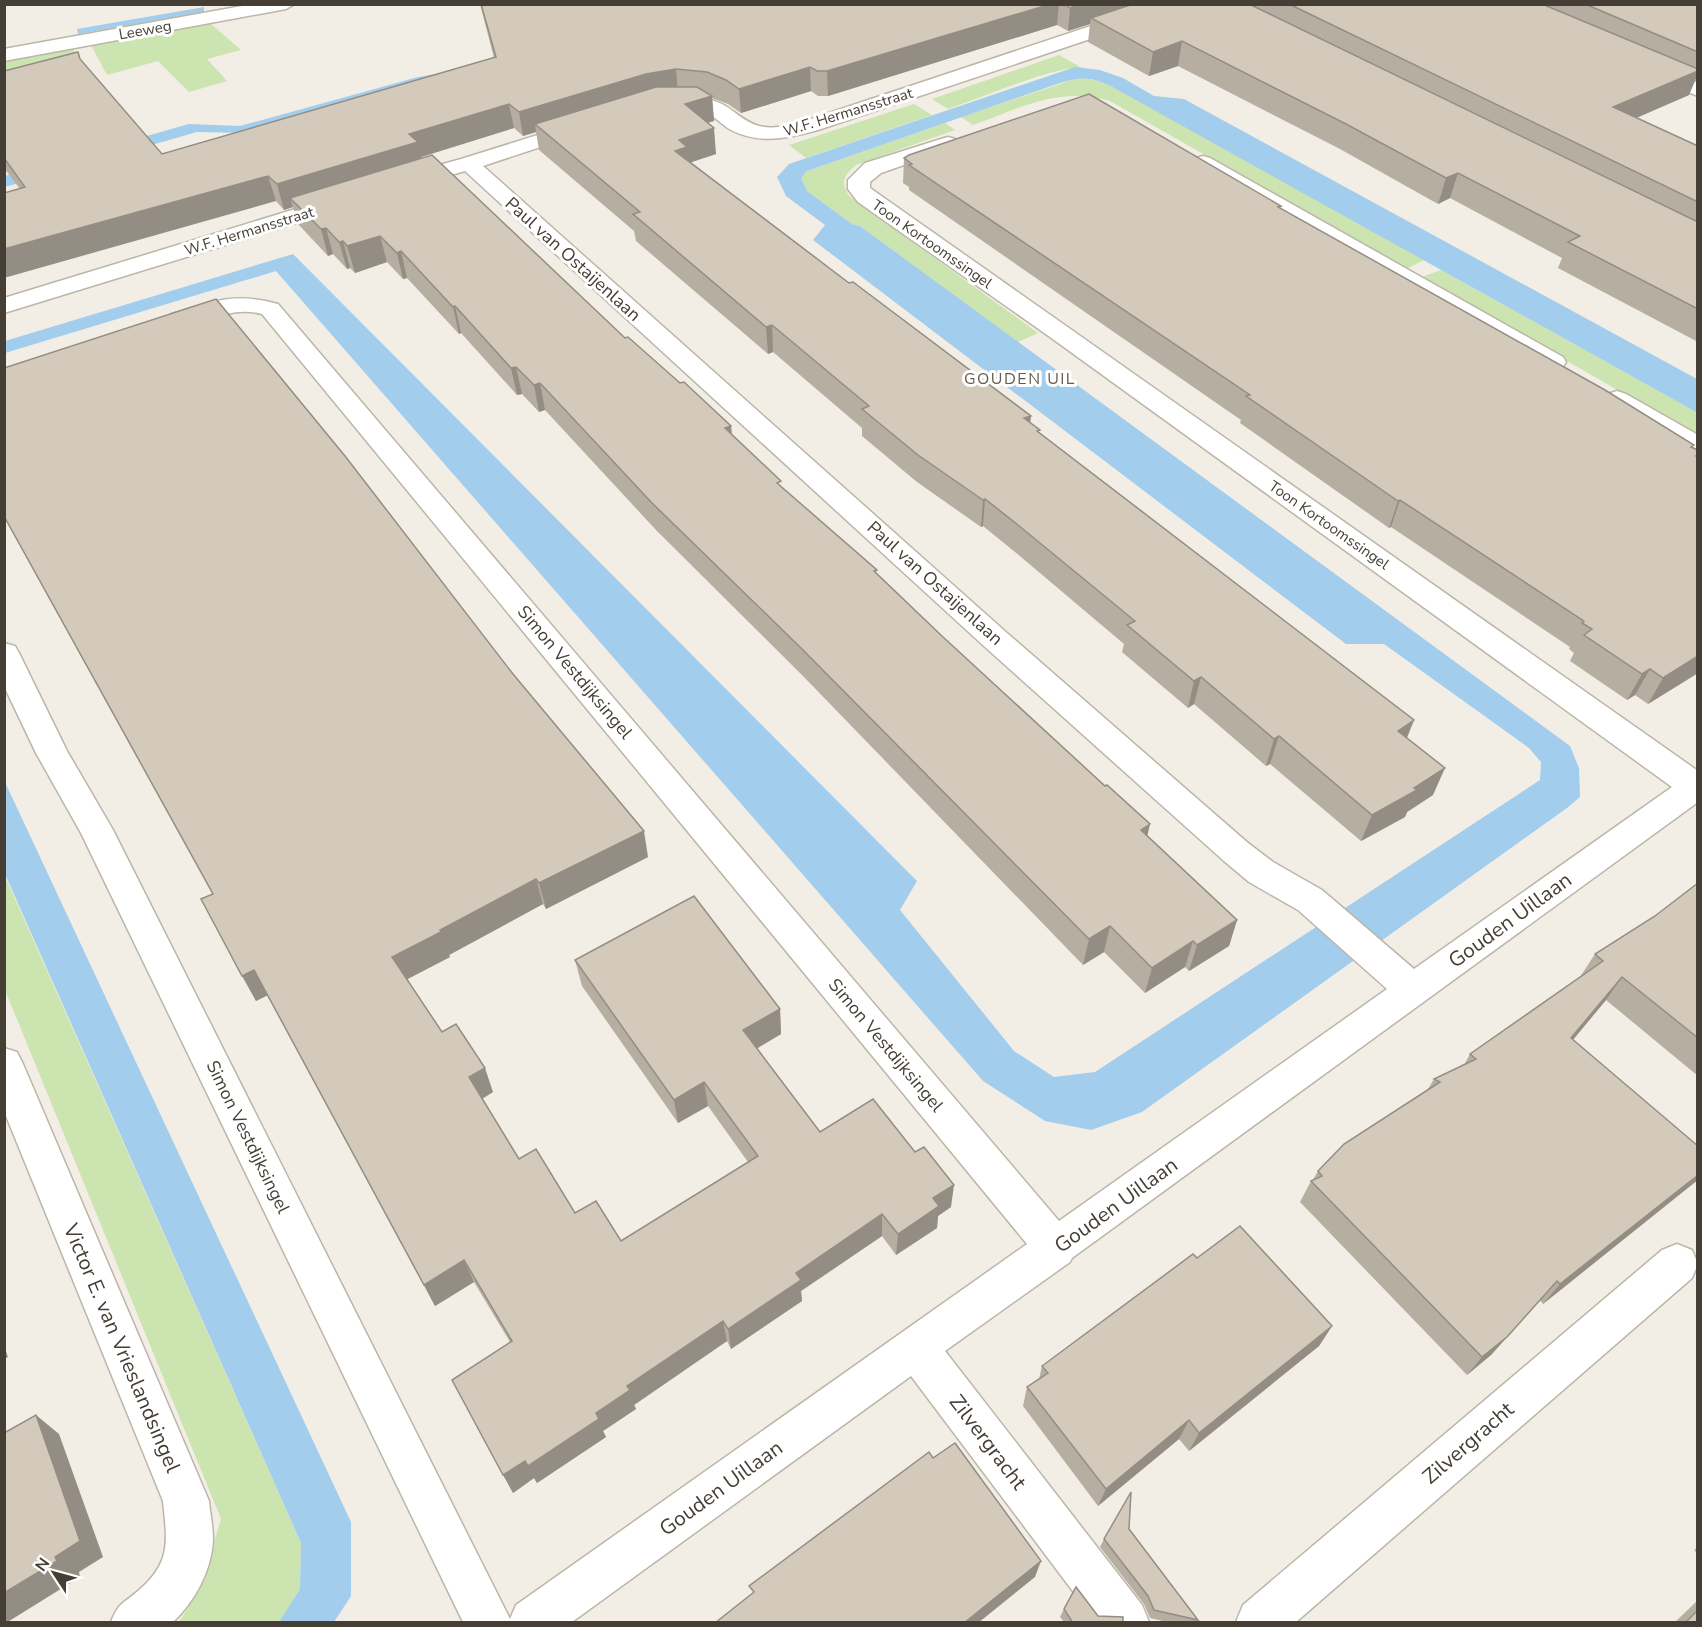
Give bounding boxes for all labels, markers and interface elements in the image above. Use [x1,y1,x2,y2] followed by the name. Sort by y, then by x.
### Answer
[117,16,173,44] street label: Leeweg
[781,83,916,141] street label: W.F. Hermansstraat
[500,191,646,327] street label: Paul van Ostaijenlaan
[868,195,997,293] street label: Toon Kortoomssingel
[182,202,317,260] street label: W.F. Hermansstraat
[964,368,1076,390] district label: GOUDEN UIL
[1265,476,1394,574] street label: Toon Kortoomssingel
[862,515,1008,651] street label: Paul van Ostaijenlaan
[512,600,638,744] street label: Simon Vestdijksingel
[1443,866,1577,974] street label: Gouden Uillaan
[823,973,949,1117] street label: Simon Vestdijksingel
[201,1056,296,1218] street label: Simon Vestdijksingel
[1049,1151,1183,1259] street label: Gouden Uillaan
[56,1218,187,1477] street label: Victor E. van Vrieslandsingel
[943,1389,1033,1496] street label: Zilvergracht
[1416,1395,1520,1490] street label: Zilvergracht
[654,1434,788,1542] street label: Gouden Uillaan
[24,1543,84,1603] north arrow
[30,1553,55,1576] text: N

